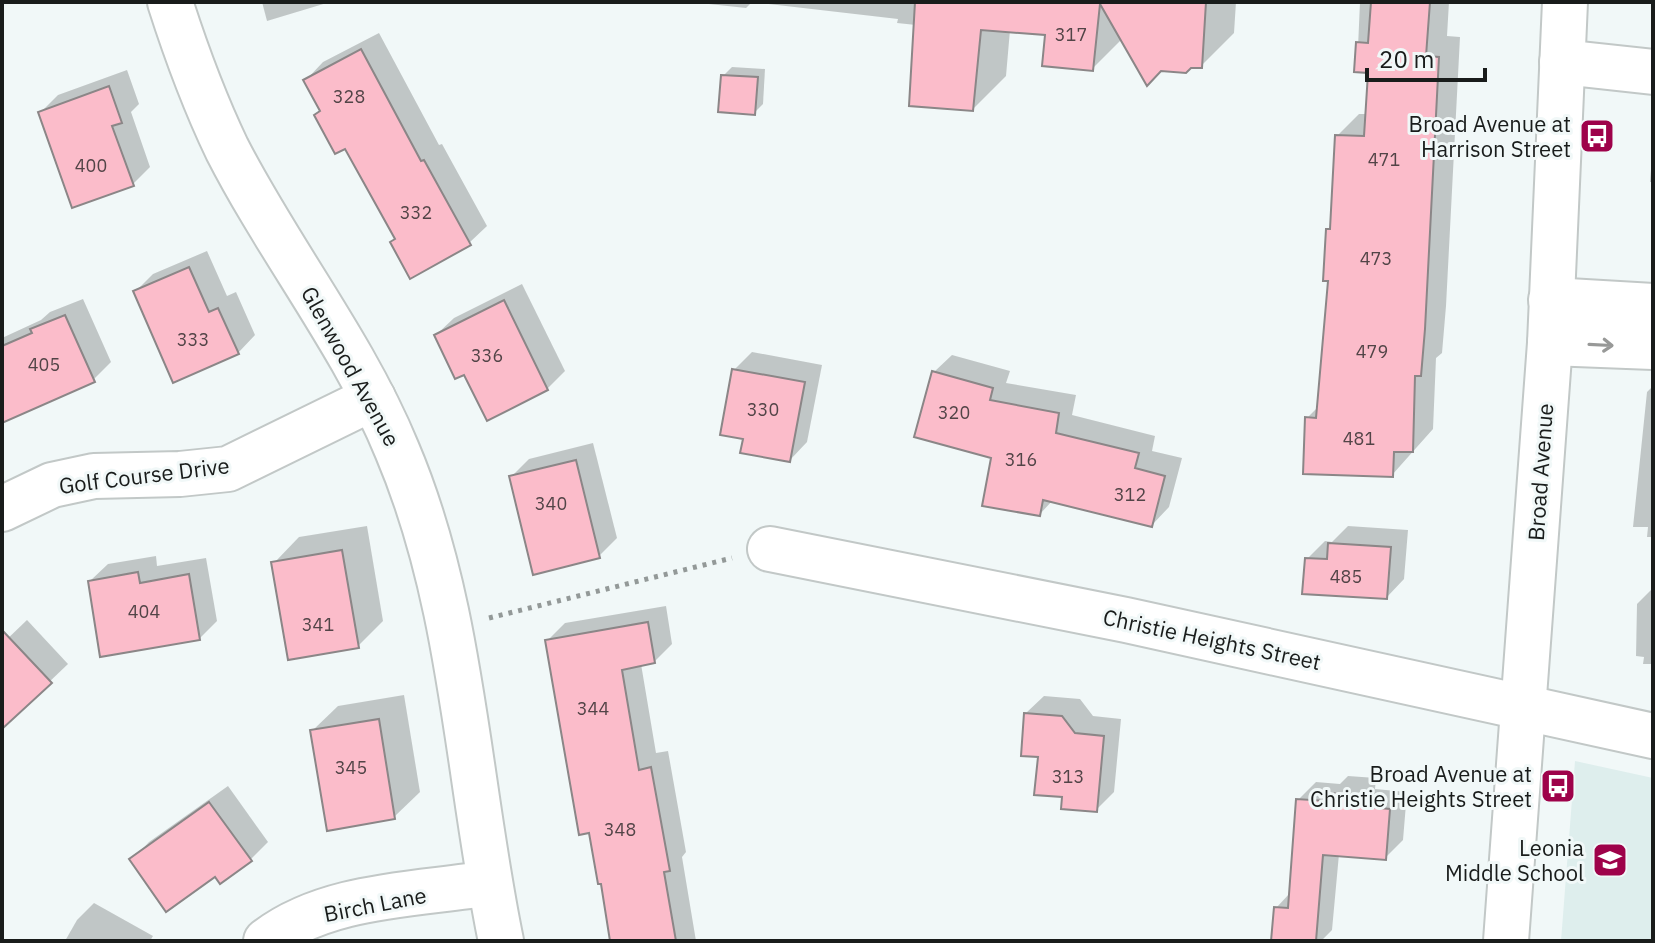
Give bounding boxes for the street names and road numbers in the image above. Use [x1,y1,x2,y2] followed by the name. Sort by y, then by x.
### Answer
[295,281,407,451] street label: Glenwood Avenue
[1521,402,1559,542] street label: Broad Avenue
[57,450,231,500] street label: Golf Course Drive
[1100,602,1324,676] street label: Christie Heights Street
[321,880,429,928] street label: Birch Lane

